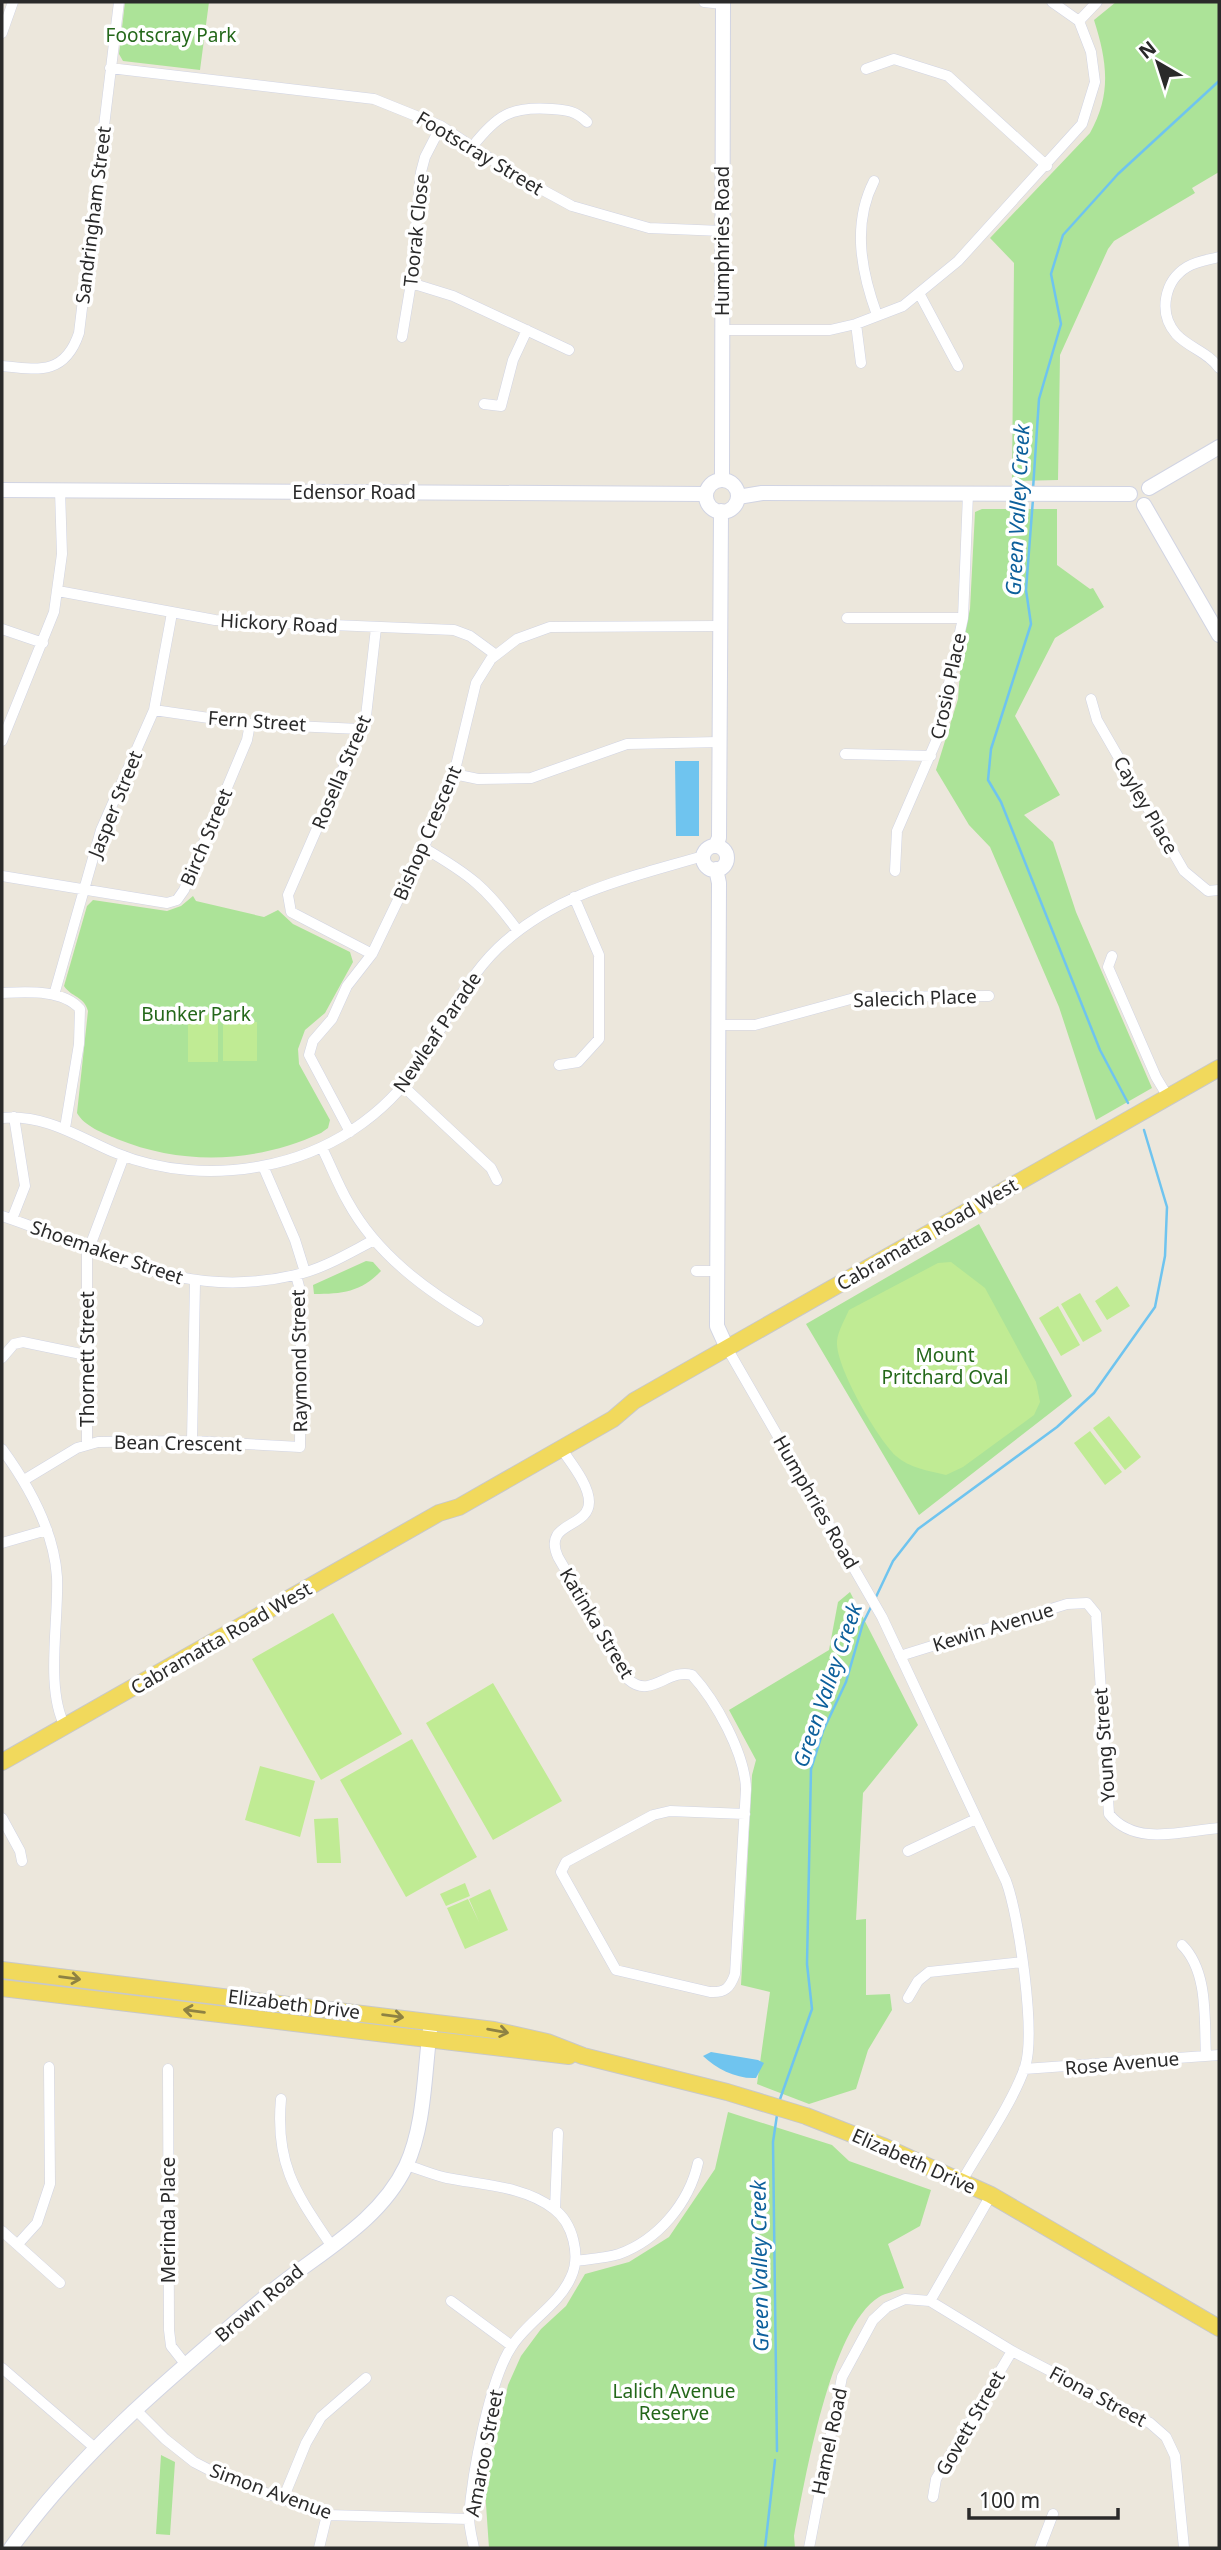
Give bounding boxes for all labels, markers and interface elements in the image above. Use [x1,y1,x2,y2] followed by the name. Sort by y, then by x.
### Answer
[106,22,236,48] park label: Footscray Park
[1123,28,1193,98] north arrow
[1133,35,1161,65] text: N
[412,105,548,201] street label: Footscray Street
[69,125,117,305] street label: Sandringham Street
[709,166,735,316] street label: Humphries Road
[397,172,435,288] street label: Toorak Close
[999,422,1036,596] water label: Green Valley Creek
[292,479,416,505] street label: Edensor Road
[219,607,339,639] street label: Hickory Road
[924,630,972,742] street label: Crosio Place
[207,705,307,737] street label: Fern Street
[305,711,377,833] street label: Rosella Street
[81,747,148,863] street label: Jasper Street
[1107,751,1185,859] street label: Cayley Place
[387,762,467,904] street label: Bishop Crescent
[174,784,238,890] street label: Birch Street
[387,967,487,1097] street label: Newleaf Parade
[853,983,977,1013] street label: Salecich Place
[141,1001,251,1027] park label: Bunker Park
[832,1171,1022,1296] street label: Cabramatta Road West
[27,1214,187,1290] street label: Shoemaker Street
[285,1289,313,1433] street label: Raymond Street
[74,1291,100,1427] street label: Thornett Street
[882,1342,1008,1390] park label: Mount Pritchard Oval
[114,1429,242,1457] street label: Bean Crescent
[767,1430,865,1574] street label: Humphries Road
[554,1563,640,1683] street label: Katinka Street
[126,1575,316,1700] street label: Cabramatta Road West
[929,1596,1057,1658] street label: Kewin Avenue
[786,1598,869,1771] water label: Green Valley Creek
[1087,1687,1121,1803] street label: Young Street
[58,1972,80,1985] one-way arrow
[226,1983,362,2025] street label: Elizabeth Drive
[184,2004,206,2017] one-way arrow
[381,2010,404,2023] one-way arrow
[487,2025,509,2038] one-way arrow
[1064,2045,1180,2081] street label: Rose Avenue
[848,2122,980,2200] street label: Elizabeth Drive
[155,2157,181,2283] street label: Merinda Place
[743,2178,774,2352] water label: Green Valley Creek
[209,2258,309,2348] street label: Brown Road
[1045,2359,1151,2433] street label: Fiona Street
[929,2366,1011,2480] street label: Govett Street
[613,2378,735,2426] park label: Lalich Avenue Reserve
[805,2385,853,2497] street label: Hamel Road
[459,2387,509,2519] street label: Amaroo Street
[206,2457,336,2525] street label: Simon Avenue
[969,2476,1118,2520] scale bar
[979,2486,1040,2514] text: 100 m

